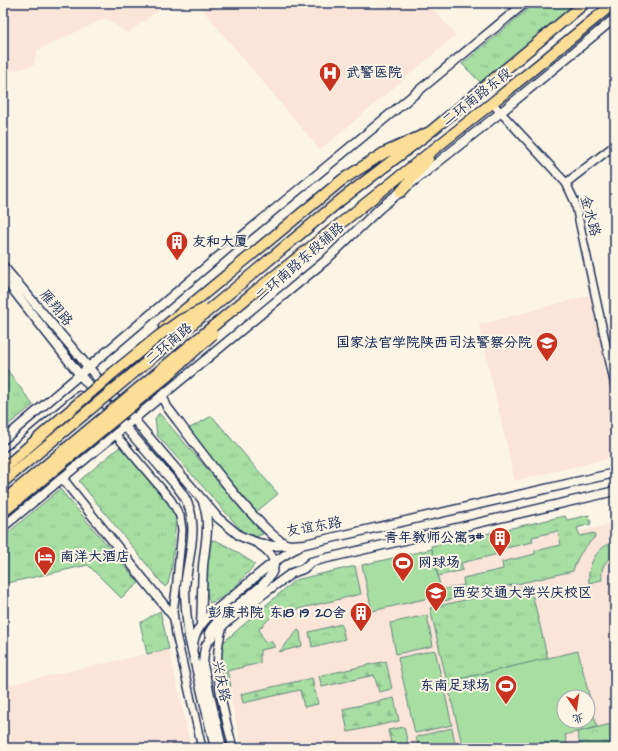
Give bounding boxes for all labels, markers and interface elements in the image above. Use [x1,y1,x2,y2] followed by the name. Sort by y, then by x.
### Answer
[317,60,343,93] hospital icon: 武警医院
[346,63,402,83] place label: 武警医院
[438,63,516,131] street label: 二环南路东段
[575,193,605,239] street label: 金水路
[251,218,349,306] street label: 二环南路东段辅路
[164,229,190,262] building icon: 友和大厦
[192,232,248,252] place label: 友和大厦
[35,285,77,331] street label: 雁翔路
[141,318,197,370] street label: 二环南路
[534,330,560,363] school or university icon: 国家法官学院陕西司法警察分院
[336,333,532,353] place label: 国家法官学院陕西司法警察分院
[285,512,343,542] street label: 友谊东路
[487,525,513,558] building icon: 青年教师公寓3#
[384,528,485,548] place label: 青年教师公寓3#
[32,544,58,577] hotel icon: 南洋大酒店
[60,547,130,567] place label: 南洋大酒店
[390,550,416,583] sports icon: 网球场
[418,553,460,573] place label: 网球场
[423,580,449,613] school or university icon: 西安交通大学兴庆校区
[452,583,592,603] place label: 西安交通大学兴庆校区
[348,600,374,633] building icon: 彭康书院 东18 19 20舍
[208,603,346,623] place label: 彭康书院 东18 19 20舍
[207,658,235,704] street label: 兴庆路
[493,673,519,706] sports icon: 东南足球场
[420,676,490,696] place label: 东南足球场
[556,689,596,729] north arrow
[571,710,585,727] text: 北

